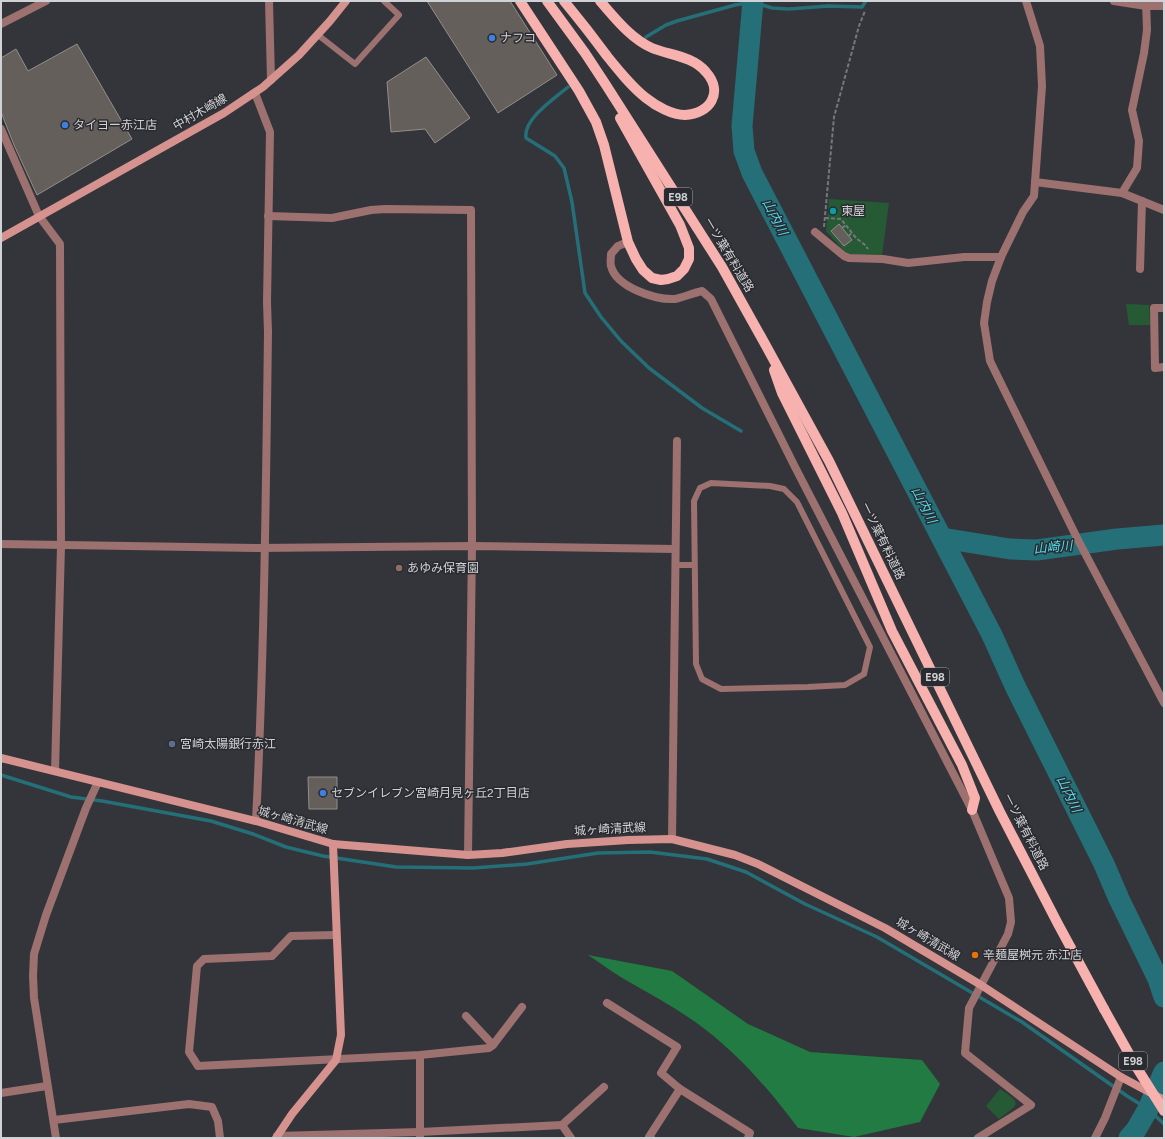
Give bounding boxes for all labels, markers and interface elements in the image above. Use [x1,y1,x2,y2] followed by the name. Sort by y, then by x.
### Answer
[500,31,536,45] place label: ナフコ
[487,33,497,43] marker: ナフコ
[171,91,229,133] street label: 中村木崎線
[73,118,157,132] place label: タイヨー赤江店
[60,120,70,130] marker: タイヨー赤江店
[664,188,692,206] road number: E98
[759,196,791,240] water label: 山内川
[841,204,865,218] place label: 東屋
[828,206,838,216] marker: 東屋
[701,215,757,295] street label: 一ツ葉有料道路
[908,484,940,528] water label: 山内川
[858,500,908,582] street label: 一ツ葉有料道路
[1033,538,1075,556] water label: 山崎川
[407,561,479,575] place label: あゆみ保育園
[394,563,404,573] marker: あゆみ保育園
[921,668,949,686] road number: E98
[180,737,276,751] place label: 宮崎太陽銀行赤江
[167,739,177,749] marker: 宮崎太陽銀行赤江
[1054,773,1085,817] water label: 山内川
[331,786,530,800] place label: セブンイレブン宮崎月見ヶ丘2丁目店
[318,788,328,798] marker: セブンイレブン宮崎月見ヶ丘2丁目店
[1001,791,1051,873] street label: 一ツ葉有料道路
[256,803,330,837] street label: 城ヶ崎清武線
[574,820,646,838] street label: 城ヶ崎清武線
[894,914,962,964] street label: 城ヶ崎清武線
[983,948,1082,962] place label: 辛麺屋桝元 赤江店
[970,950,980,960] marker: 辛麺屋桝元 赤江店
[1119,1052,1147,1070] road number: E98

